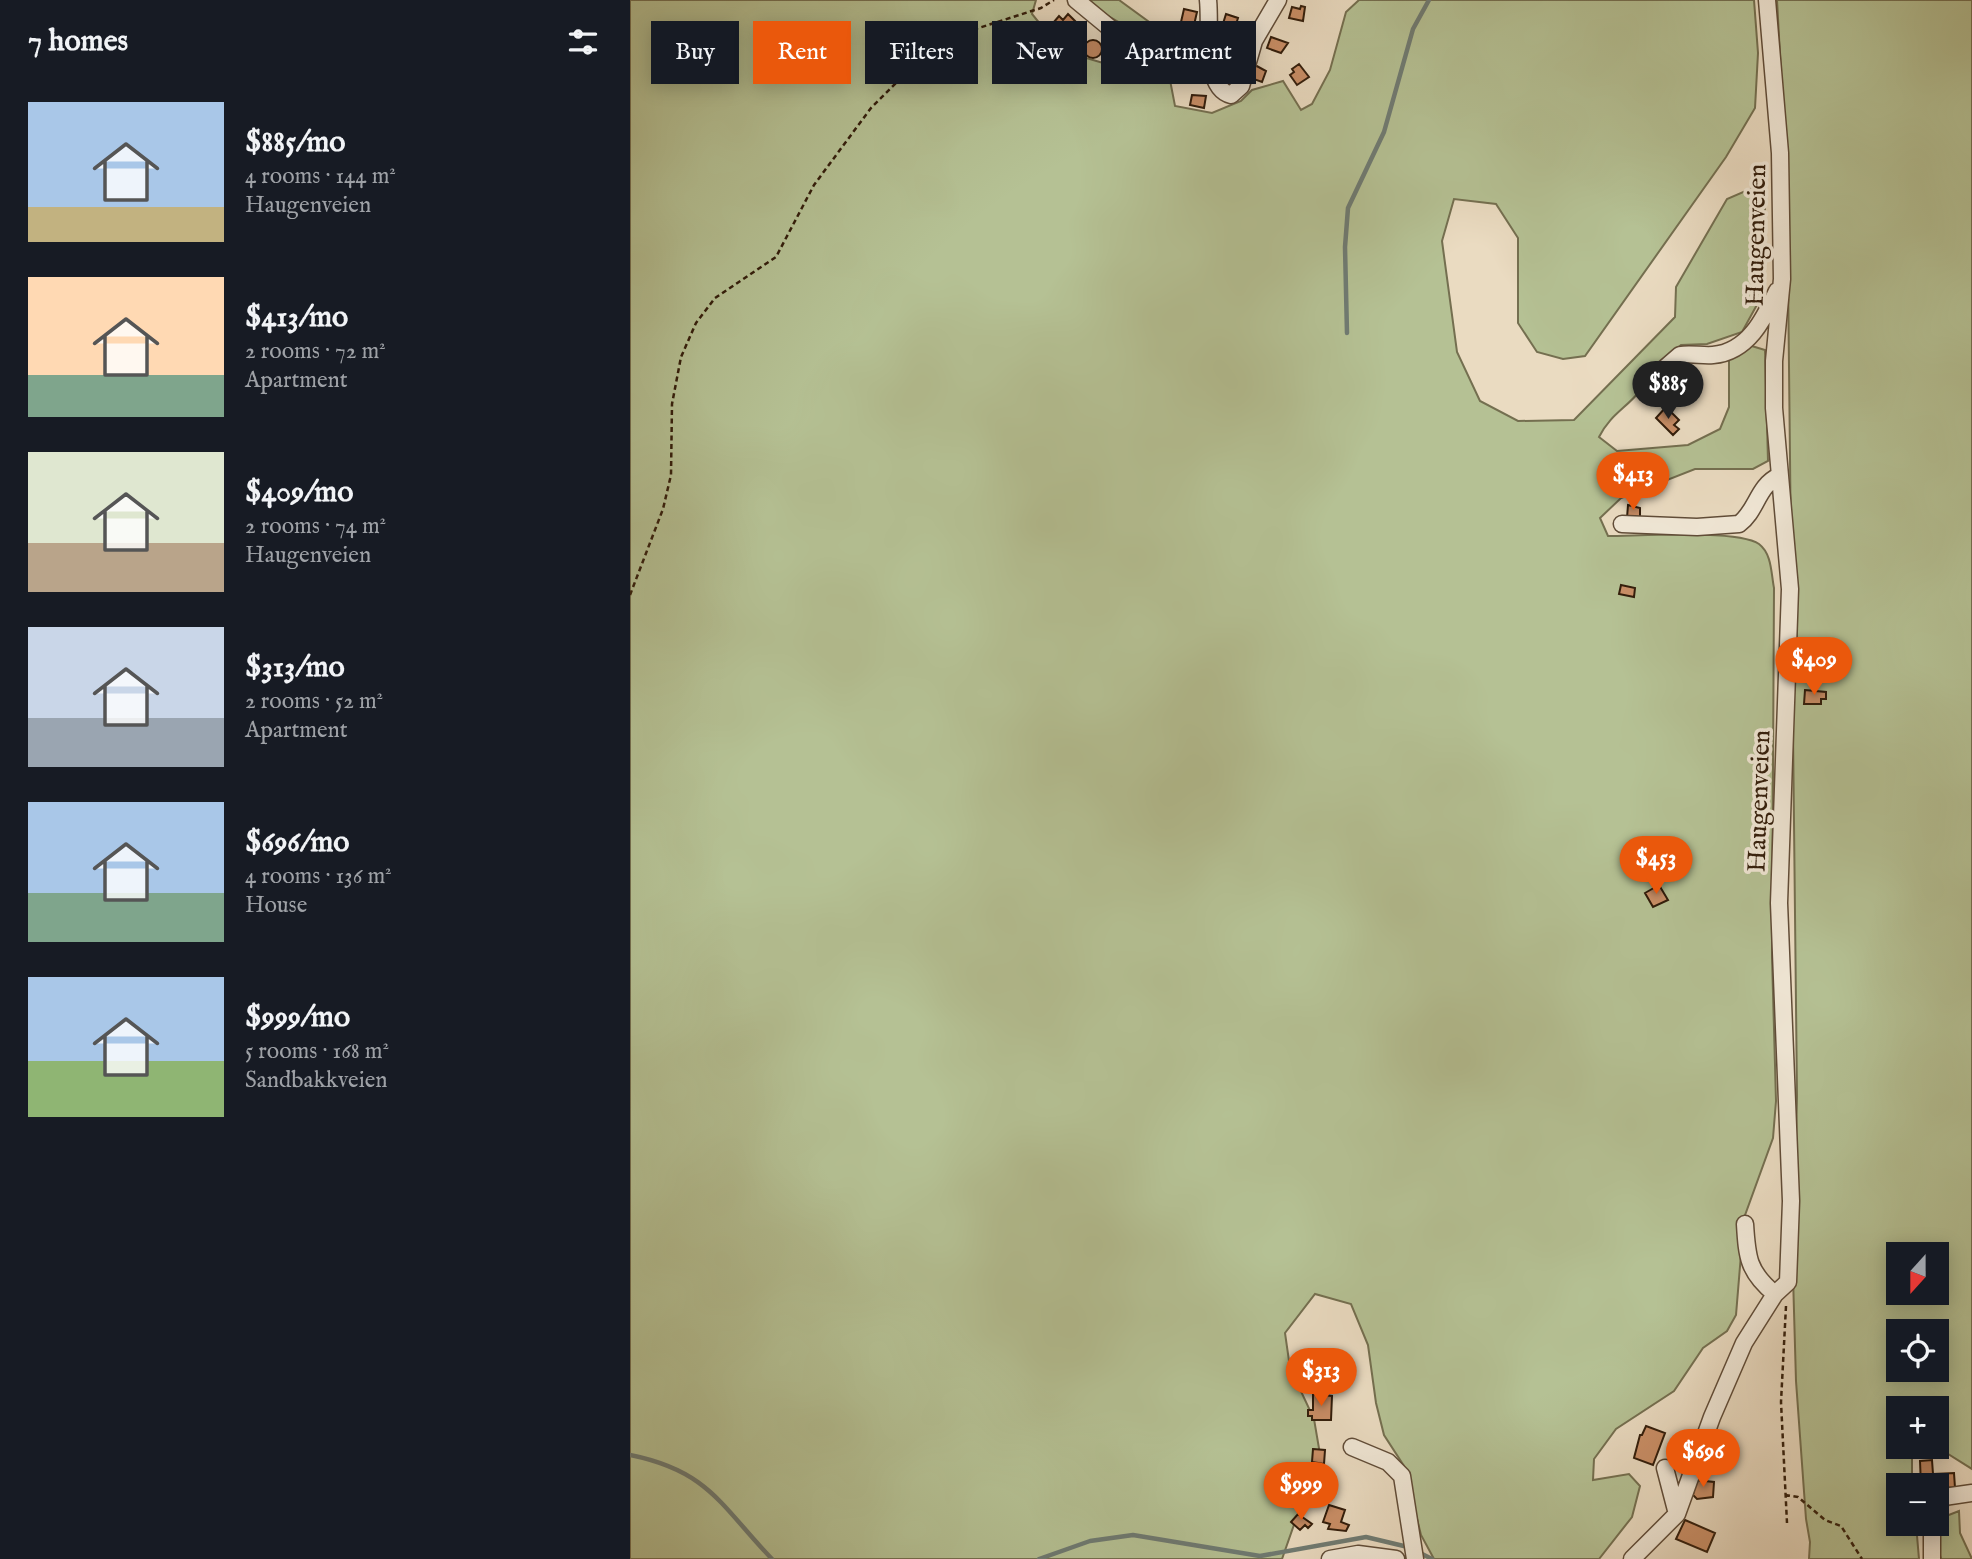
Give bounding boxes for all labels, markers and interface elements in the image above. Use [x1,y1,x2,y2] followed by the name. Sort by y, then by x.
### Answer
[651,21,739,84] chip: Buy
[753,21,851,84] chip: Rent
[865,21,978,84] chip: Filters
[992,21,1087,84] chip: New
[1101,21,1256,84] chip: Apartment
[28,23,128,61] text: 7 homes
[564,23,602,61] icon: filters
[245,124,345,162] text: $885/mo
[84,130,168,214] icon: home
[245,162,396,191] text: 4 rooms · 144 m²
[1739,163,1774,307] street label: Haugenveien
[245,191,371,220] text: Haugenveien
[245,299,348,337] text: $413/mo
[84,305,168,389] icon: home
[245,337,386,366] text: 2 rooms · 72 m²
[1627,362,1709,421] pin: $885
[245,366,348,395] text: Apartment
[1648,369,1688,398] text: $885
[1592,452,1674,512] pin: $413
[1612,460,1654,489] text: $413
[245,474,353,512] text: $409/mo
[84,480,168,564] icon: home
[245,512,386,541] text: 2 rooms · 74 m²
[245,541,371,570] text: Haugenveien
[1773,638,1855,697] pin: $409
[1791,645,1837,674] text: $409
[245,649,345,687] text: $313/mo
[84,655,168,739] icon: home
[245,687,383,716] text: 2 rooms · 52 m²
[245,716,348,745] text: Apartment
[1741,729,1778,873] street label: Haugenveien
[245,824,349,862] text: $696/mo
[84,830,168,914] icon: home
[1615,836,1697,896] pin: $453
[1636,844,1676,873] text: $453
[245,862,392,891] text: 4 rooms · 136 m²
[245,891,307,920] text: House
[245,999,350,1037] text: $999/mo
[84,1005,168,1089] icon: home
[245,1037,389,1066] text: 5 rooms · 168 m²
[245,1066,388,1095] text: Sandbakkveien
[1886,1242,1950,1306] north arrow
[1886,1242,1949,1536] map controls
[1886,1319,1949,1382] button: locate
[1280,1348,1362,1408] pin: $313
[1302,1356,1340,1385] text: $313
[1886,1396,1949,1459] button: +
[1662,1430,1744,1489] pin: $696
[1682,1437,1724,1466] text: $696
[1260,1462,1342,1522] pin: $999
[1280,1470,1322,1499] text: $999
[1886,1473,1949,1536] button: −

